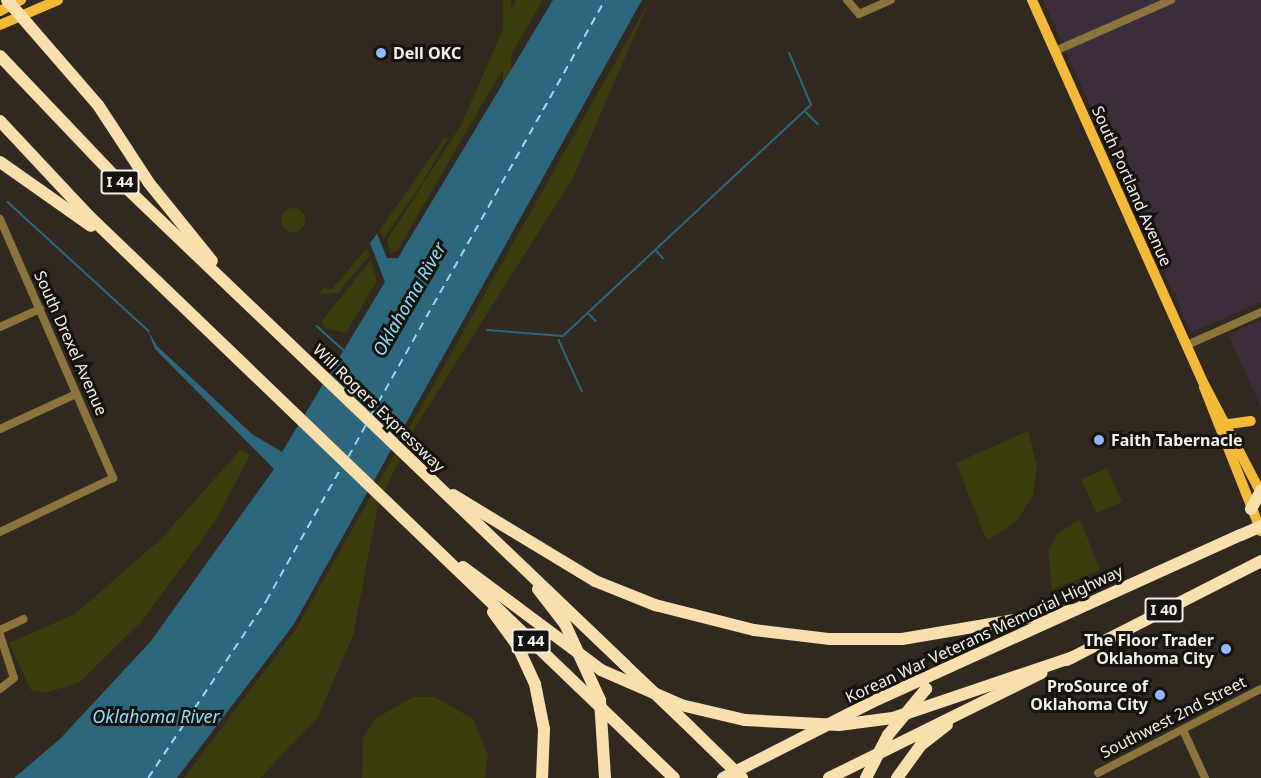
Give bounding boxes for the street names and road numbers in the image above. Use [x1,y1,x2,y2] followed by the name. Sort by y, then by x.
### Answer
[1088,103,1176,269] street label: South Portland Avenue
[100,170,140,194] road number: I 44
[30,268,112,418] street label: South Drexel Avenue
[309,340,449,476] street label: Will Rogers Expressway
[842,561,1126,707] street label: Korean War Veterans Memorial Highway
[1144,598,1184,622] road number: I 40
[512,629,550,653] road number: I 44
[1097,672,1249,762] street label: Southwest 2nd Street

